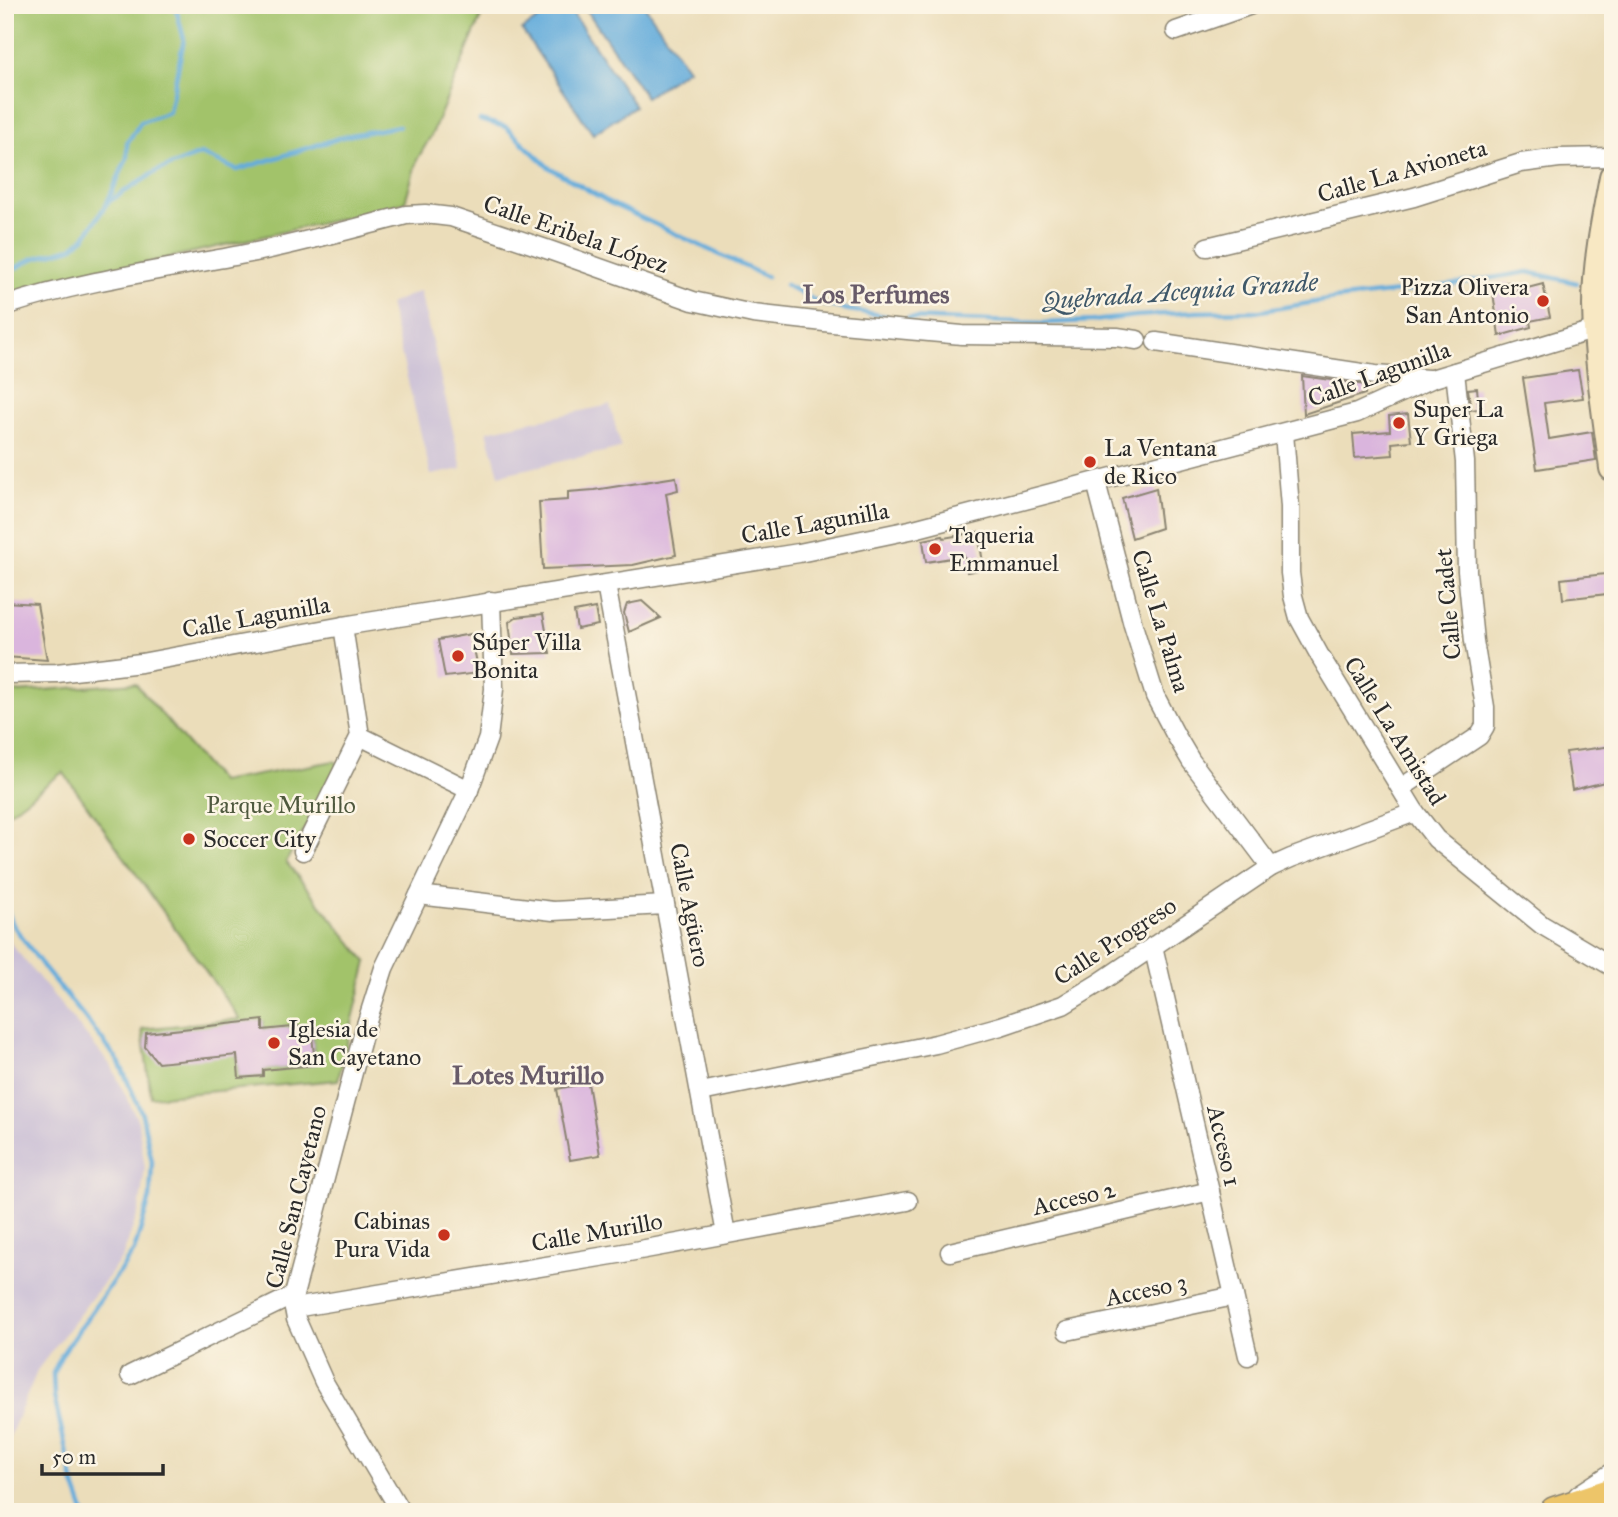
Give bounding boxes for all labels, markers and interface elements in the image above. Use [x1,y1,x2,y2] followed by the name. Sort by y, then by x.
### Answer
[1314,132,1491,210] street label: Calle La Avioneta
[479,188,673,280] street label: Calle Eribela López
[1039,265,1320,317] water label: Quebrada Acequia Grande
[1400,272,1530,330] place label: Pizza Olivera San Antonio
[802,278,950,310] district label: Los Perfumes
[1535,293,1551,309] marker: Pizza Olivera San Antonio
[1304,334,1455,414] street label: Calle Lagunilla
[1413,394,1504,452] place label: Super La Y Griega
[1391,415,1407,431] marker: Super La Y Griega
[1104,433,1218,491] place label: La Ventana de Rico
[1082,454,1098,470] marker: La Ventana de Rico
[739,495,892,551] street label: Calle Lagunilla
[949,520,1059,578] place label: Taqueria Emmanuel
[927,541,943,557] marker: Taqueria Emmanuel
[1125,546,1197,697] street label: Calle La Palma
[1428,547,1468,661] street label: Calle Cadet
[180,589,333,645] street label: Calle Lagunilla
[472,627,582,685] place label: Súper Villa Bonita
[450,648,466,664] marker: Súper Villa Bonita
[1337,651,1453,811] street label: Calle La Amistad
[206,790,356,820] park label: Parque Murillo
[203,824,317,854] place label: Soccer City
[181,831,197,847] marker: Soccer City
[663,840,717,970] street label: Calle Agüero
[1048,890,1182,992] street label: Calle Progreso
[288,1014,421,1072] place label: Iglesia de San Cayetano
[266,1035,282,1051] marker: Iglesia de San Cayetano
[452,1059,604,1091] district label: Lotes Murillo
[259,1102,333,1292] street label: Calle San Cayetano
[1200,1102,1248,1189] street label: Acceso 1
[1029,1174,1119,1222] street label: Acceso 2
[334,1206,431,1264] place label: Cabinas Pura Vida
[529,1206,665,1258] street label: Calle Murillo
[436,1227,452,1243] marker: Cabinas Pura Vida
[1102,1267,1189,1313] street label: Acceso 3
[42,1433,163,1477] scale bar
[52,1444,97,1470] text: 50 m

